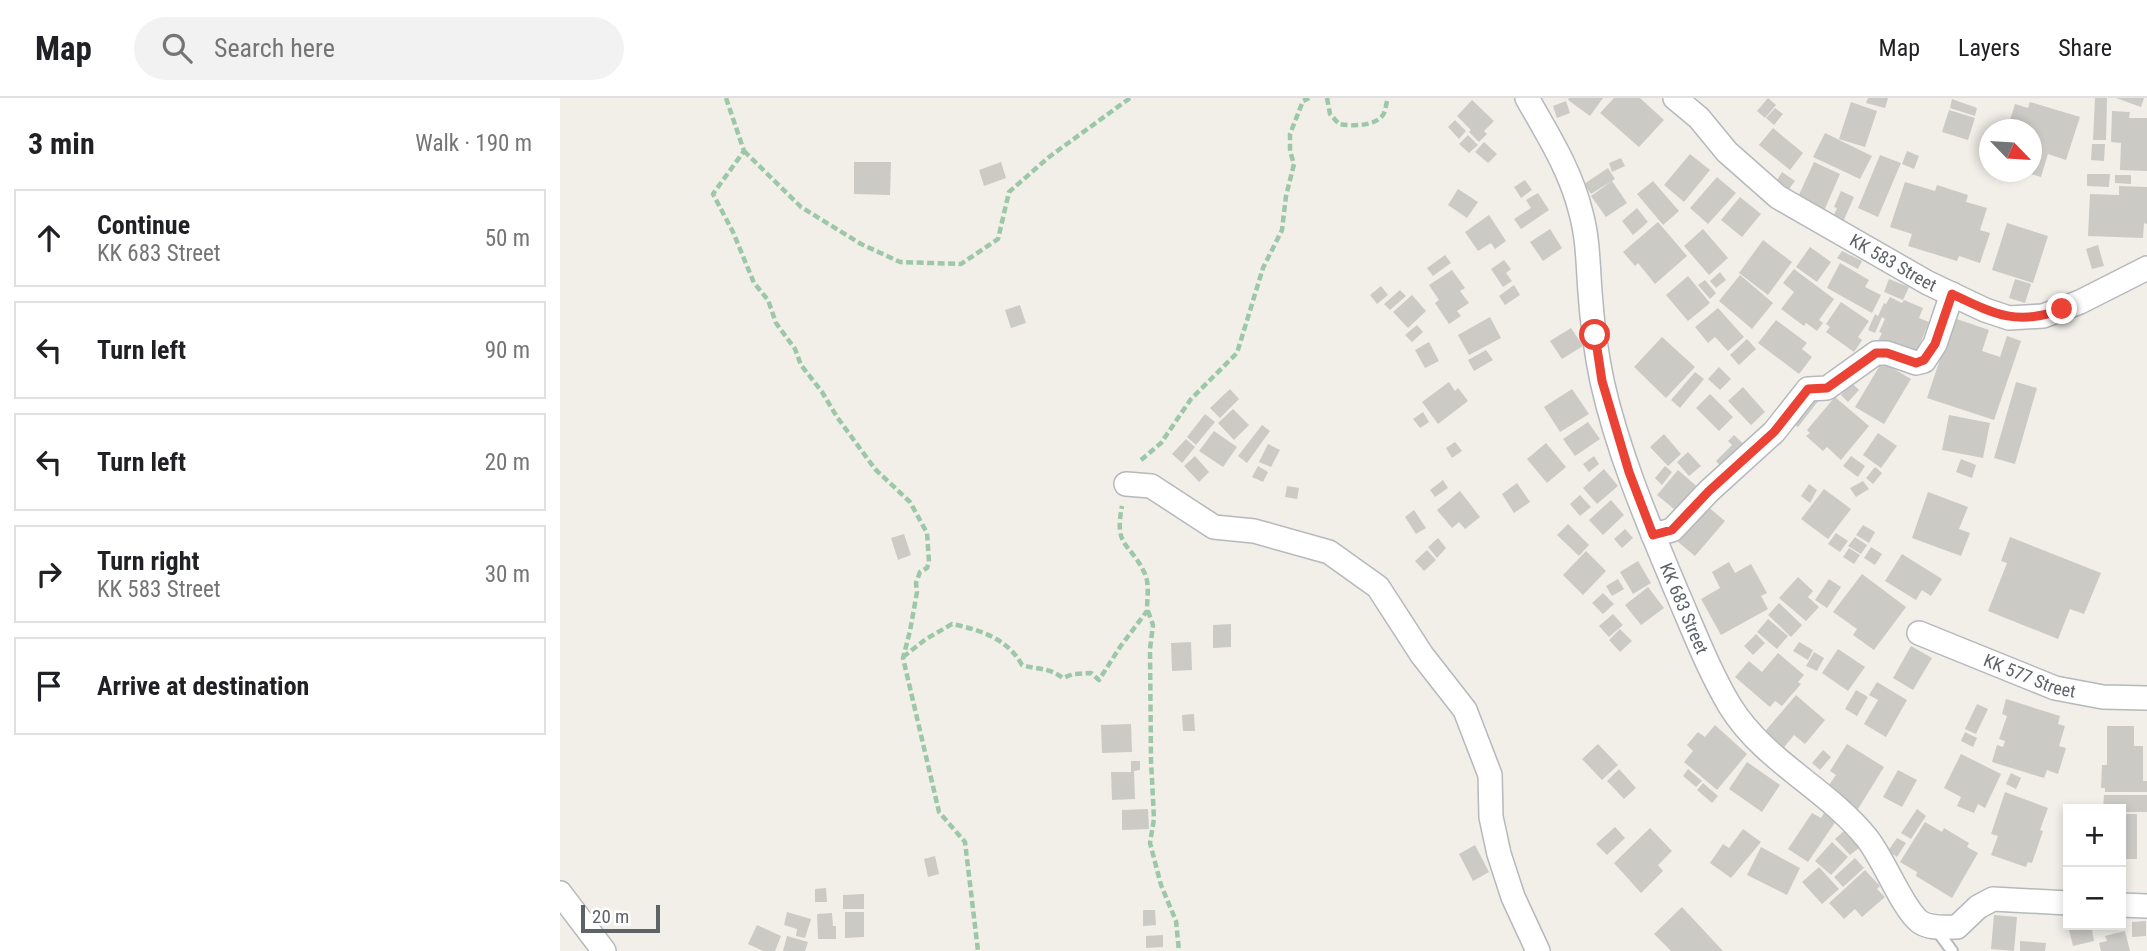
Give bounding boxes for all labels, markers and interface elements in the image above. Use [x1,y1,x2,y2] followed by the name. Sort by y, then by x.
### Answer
[134,17,624,80] search box
[35,29,92,68] text: Map
[158,29,196,67] icon: search
[214,33,335,63] text: Search here
[1879,34,1920,62] text: Map
[1958,34,2020,62] text: Layers
[2058,34,2112,62] text: Share
[1979,119,2042,182] north arrow
[28,126,95,161] text: 3 min
[415,130,532,157] text: Walk · 190 m
[97,210,190,240] text: Continue
[30,219,68,257] icon: ahead
[485,225,530,252] text: 50 m
[1846,229,1940,296] street label: KK 583 Street
[97,240,221,267] text: KK 683 Street
[2046,293,2077,324] route end
[1579,319,1610,350] route start
[30,331,68,369] icon: left
[97,335,186,365] text: Turn left
[485,337,530,364] text: 90 m
[30,443,68,481] icon: left
[97,447,186,477] text: Turn left
[485,449,530,476] text: 20 m
[97,546,199,576] text: Turn right
[30,555,68,593] icon: right
[1656,560,1713,657] street label: KK 683 Street
[485,561,530,588] text: 30 m
[97,576,221,603] text: KK 583 Street
[1981,649,2077,702] street label: KK 577 Street
[30,667,68,705] icon: arrive
[97,671,309,701] text: Arrive at destination
[2063,804,2126,930] map controls
[2063,804,2126,867] button: +
[2063,867,2126,930] button: −
[581,902,660,934] scale bar
[592,905,629,928] text: 20 m

